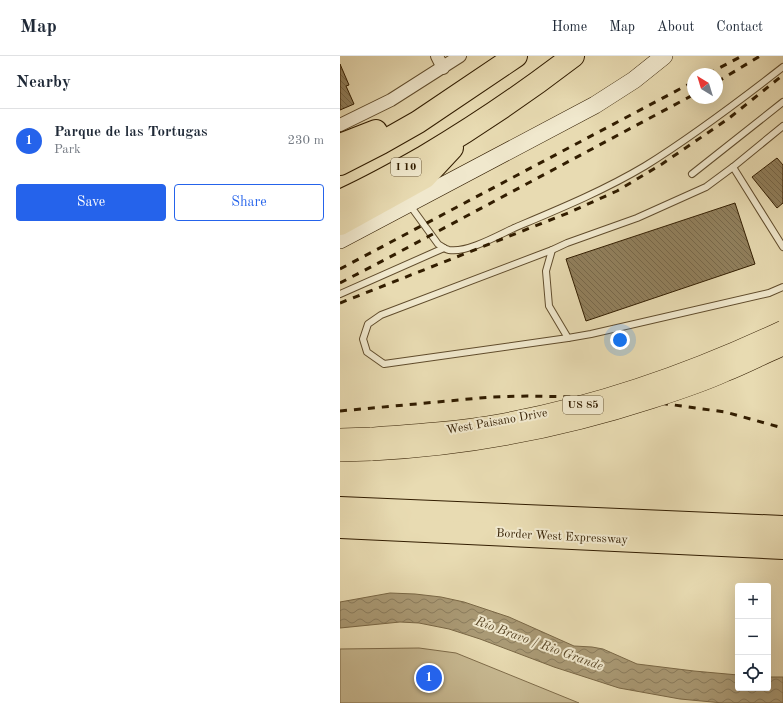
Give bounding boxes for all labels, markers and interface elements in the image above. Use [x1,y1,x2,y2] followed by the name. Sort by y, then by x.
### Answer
[20,18,57,37] text: Map
[552,20,587,34] text: Home
[609,20,635,34] text: Map
[657,20,694,34] text: About
[716,20,763,34] text: Contact
[687,68,723,104] north arrow
[16,74,71,91] text: Nearby
[54,125,208,140] text: Parque de las Tortugas
[25,134,33,147] text: 1
[287,134,324,147] text: 230 m
[54,143,81,156] text: Park
[391,158,421,176] road number: I 10
[16,184,166,221] button: Save
[174,184,324,221] button: Share
[610,330,630,350] your location
[563,396,603,414] road number: US 85
[445,407,549,437] street label: West Paisano Drive
[496,528,629,546] street label: Border West Expressway
[735,583,771,691] map controls
[735,583,771,619] button: +
[472,614,605,673] water label: Río Bravo / Rio Grande
[735,619,771,655] button: −
[735,655,771,691] button: locate
[416,663,442,693] pin: 1

